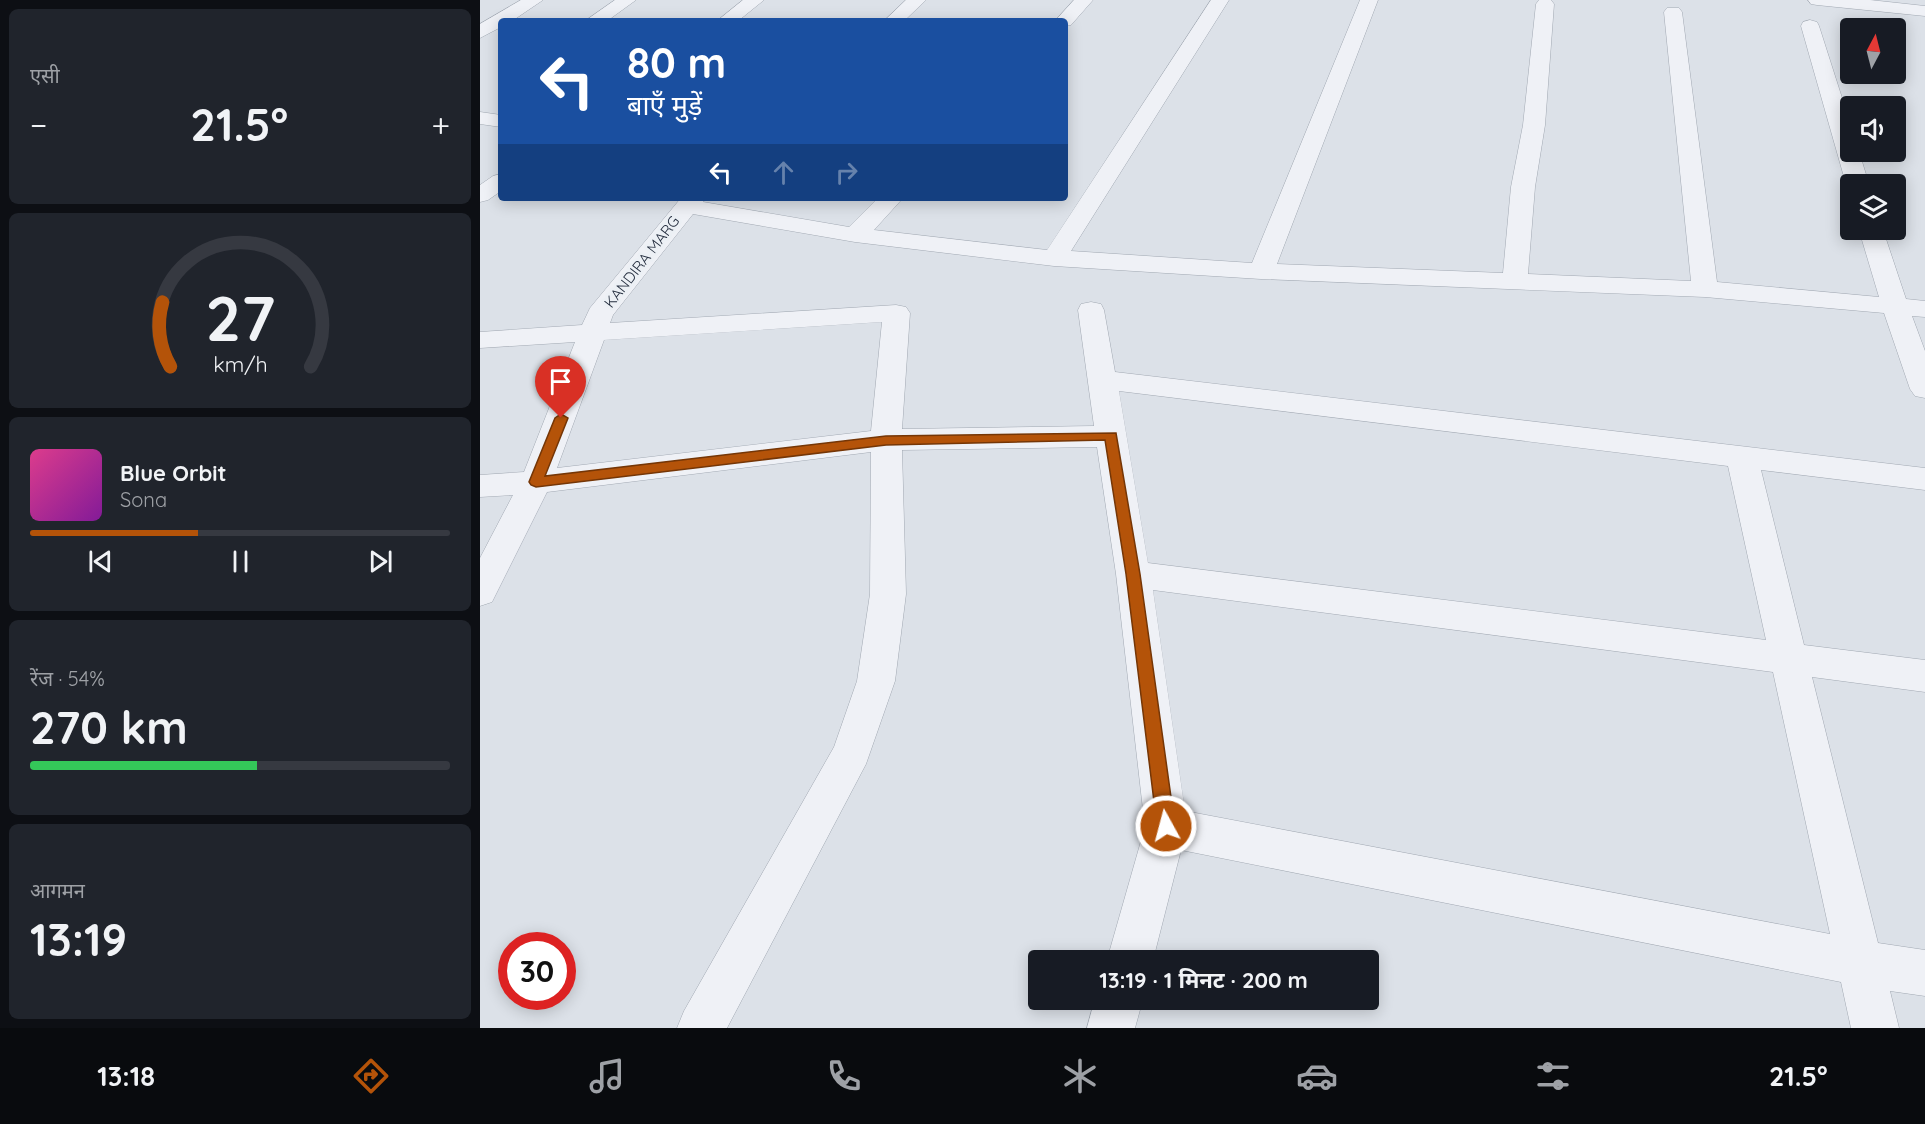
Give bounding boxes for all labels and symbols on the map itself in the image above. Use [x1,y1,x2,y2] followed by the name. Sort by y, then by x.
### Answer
[1840,18,1906,84] north arrow
[600,212,683,312] street label: KANDIRA MARG
[535,356,586,418] pin
[1134,794,1198,858] position arrow
[498,932,576,1010] speed limit sign: 30

